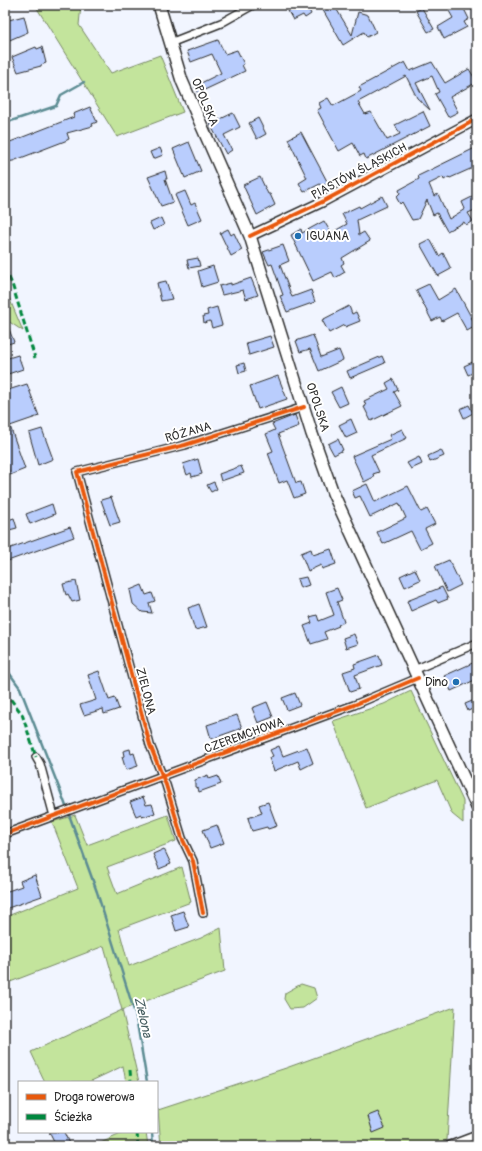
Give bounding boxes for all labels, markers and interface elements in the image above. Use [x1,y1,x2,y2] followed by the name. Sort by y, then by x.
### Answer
[188,76,221,129] street label: OPOLSKA
[308,139,410,203] street label: PIASTÓW ŚLĄSKICH
[306,229,349,244] place label: IGUANA
[293,231,303,241] marker: IGUANA
[303,381,333,434] street label: OPOLSKA
[163,418,213,446] street label: RÓŻANA
[132,666,159,716] street label: ZIELONA
[425,675,449,690] place label: Dino
[451,677,461,687] marker: Dino
[202,714,286,757] street label: CZEREMCHOWA
[131,995,156,1040] water label: Zielona
[18,1081,158,1133] legend
[54,1090,135,1105] text: Droga rowerowa
[54,1109,92,1125] text: Ścieżka

